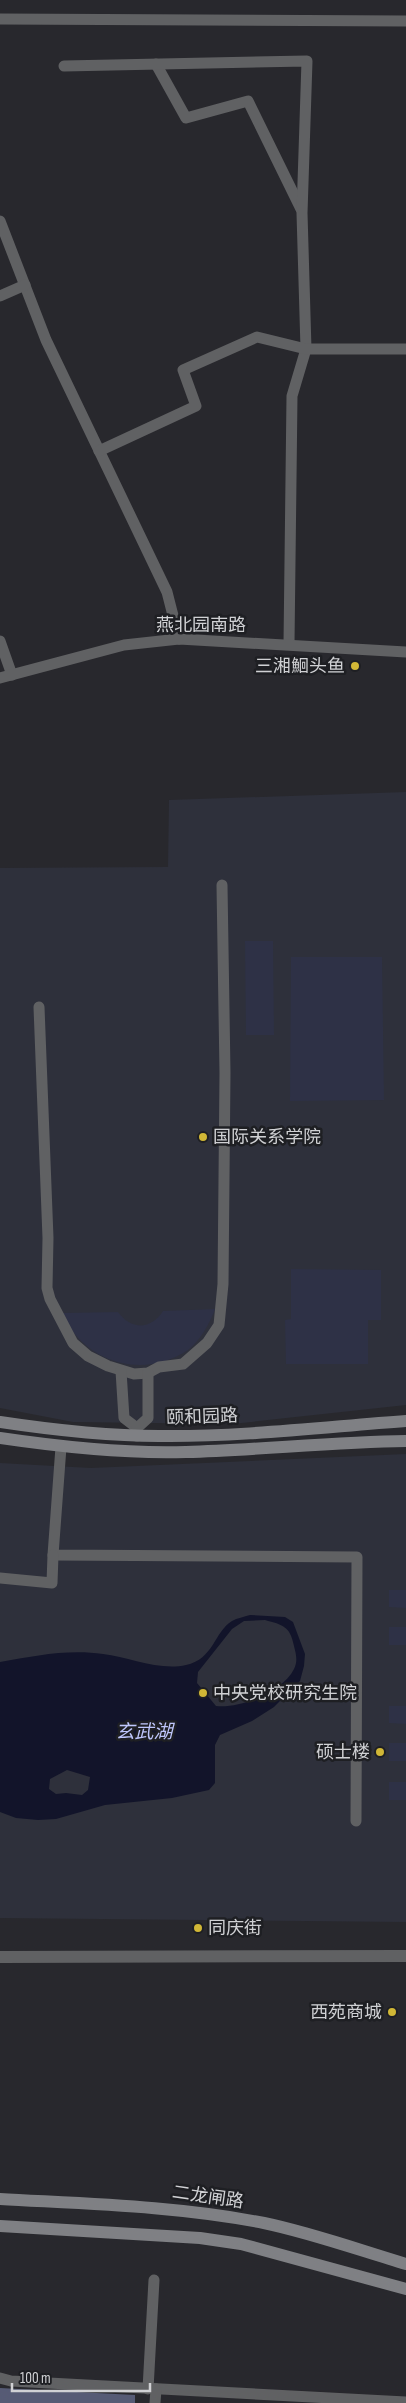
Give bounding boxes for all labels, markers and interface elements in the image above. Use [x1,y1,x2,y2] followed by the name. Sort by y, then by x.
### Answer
[156,615,246,636] street label: 燕北园南路
[255,656,345,677] place label: 三湘鮰头鱼
[349,660,361,672] marker: 三湘鮰头鱼
[213,1127,321,1148] place label: 国际关系学院
[197,1131,209,1143] marker: 国际关系学院
[166,1405,238,1429] street label: 颐和园路
[213,1683,357,1704] place label: 中央党校研究生院
[197,1687,209,1699] marker: 中央党校研究生院
[115,1721,175,1744] water label: 玄武湖
[316,1742,370,1763] place label: 硕士楼
[374,1746,386,1758] marker: 硕士楼
[208,1918,262,1939] place label: 同庆街
[192,1922,204,1934] marker: 同庆街
[310,2002,382,2023] place label: 西苑商城
[386,2006,398,2018] marker: 西苑商城
[171,2182,245,2212] street label: 二龙闸路
[12,2360,150,2392] scale bar
[20,2369,51,2388] text: 100 m

